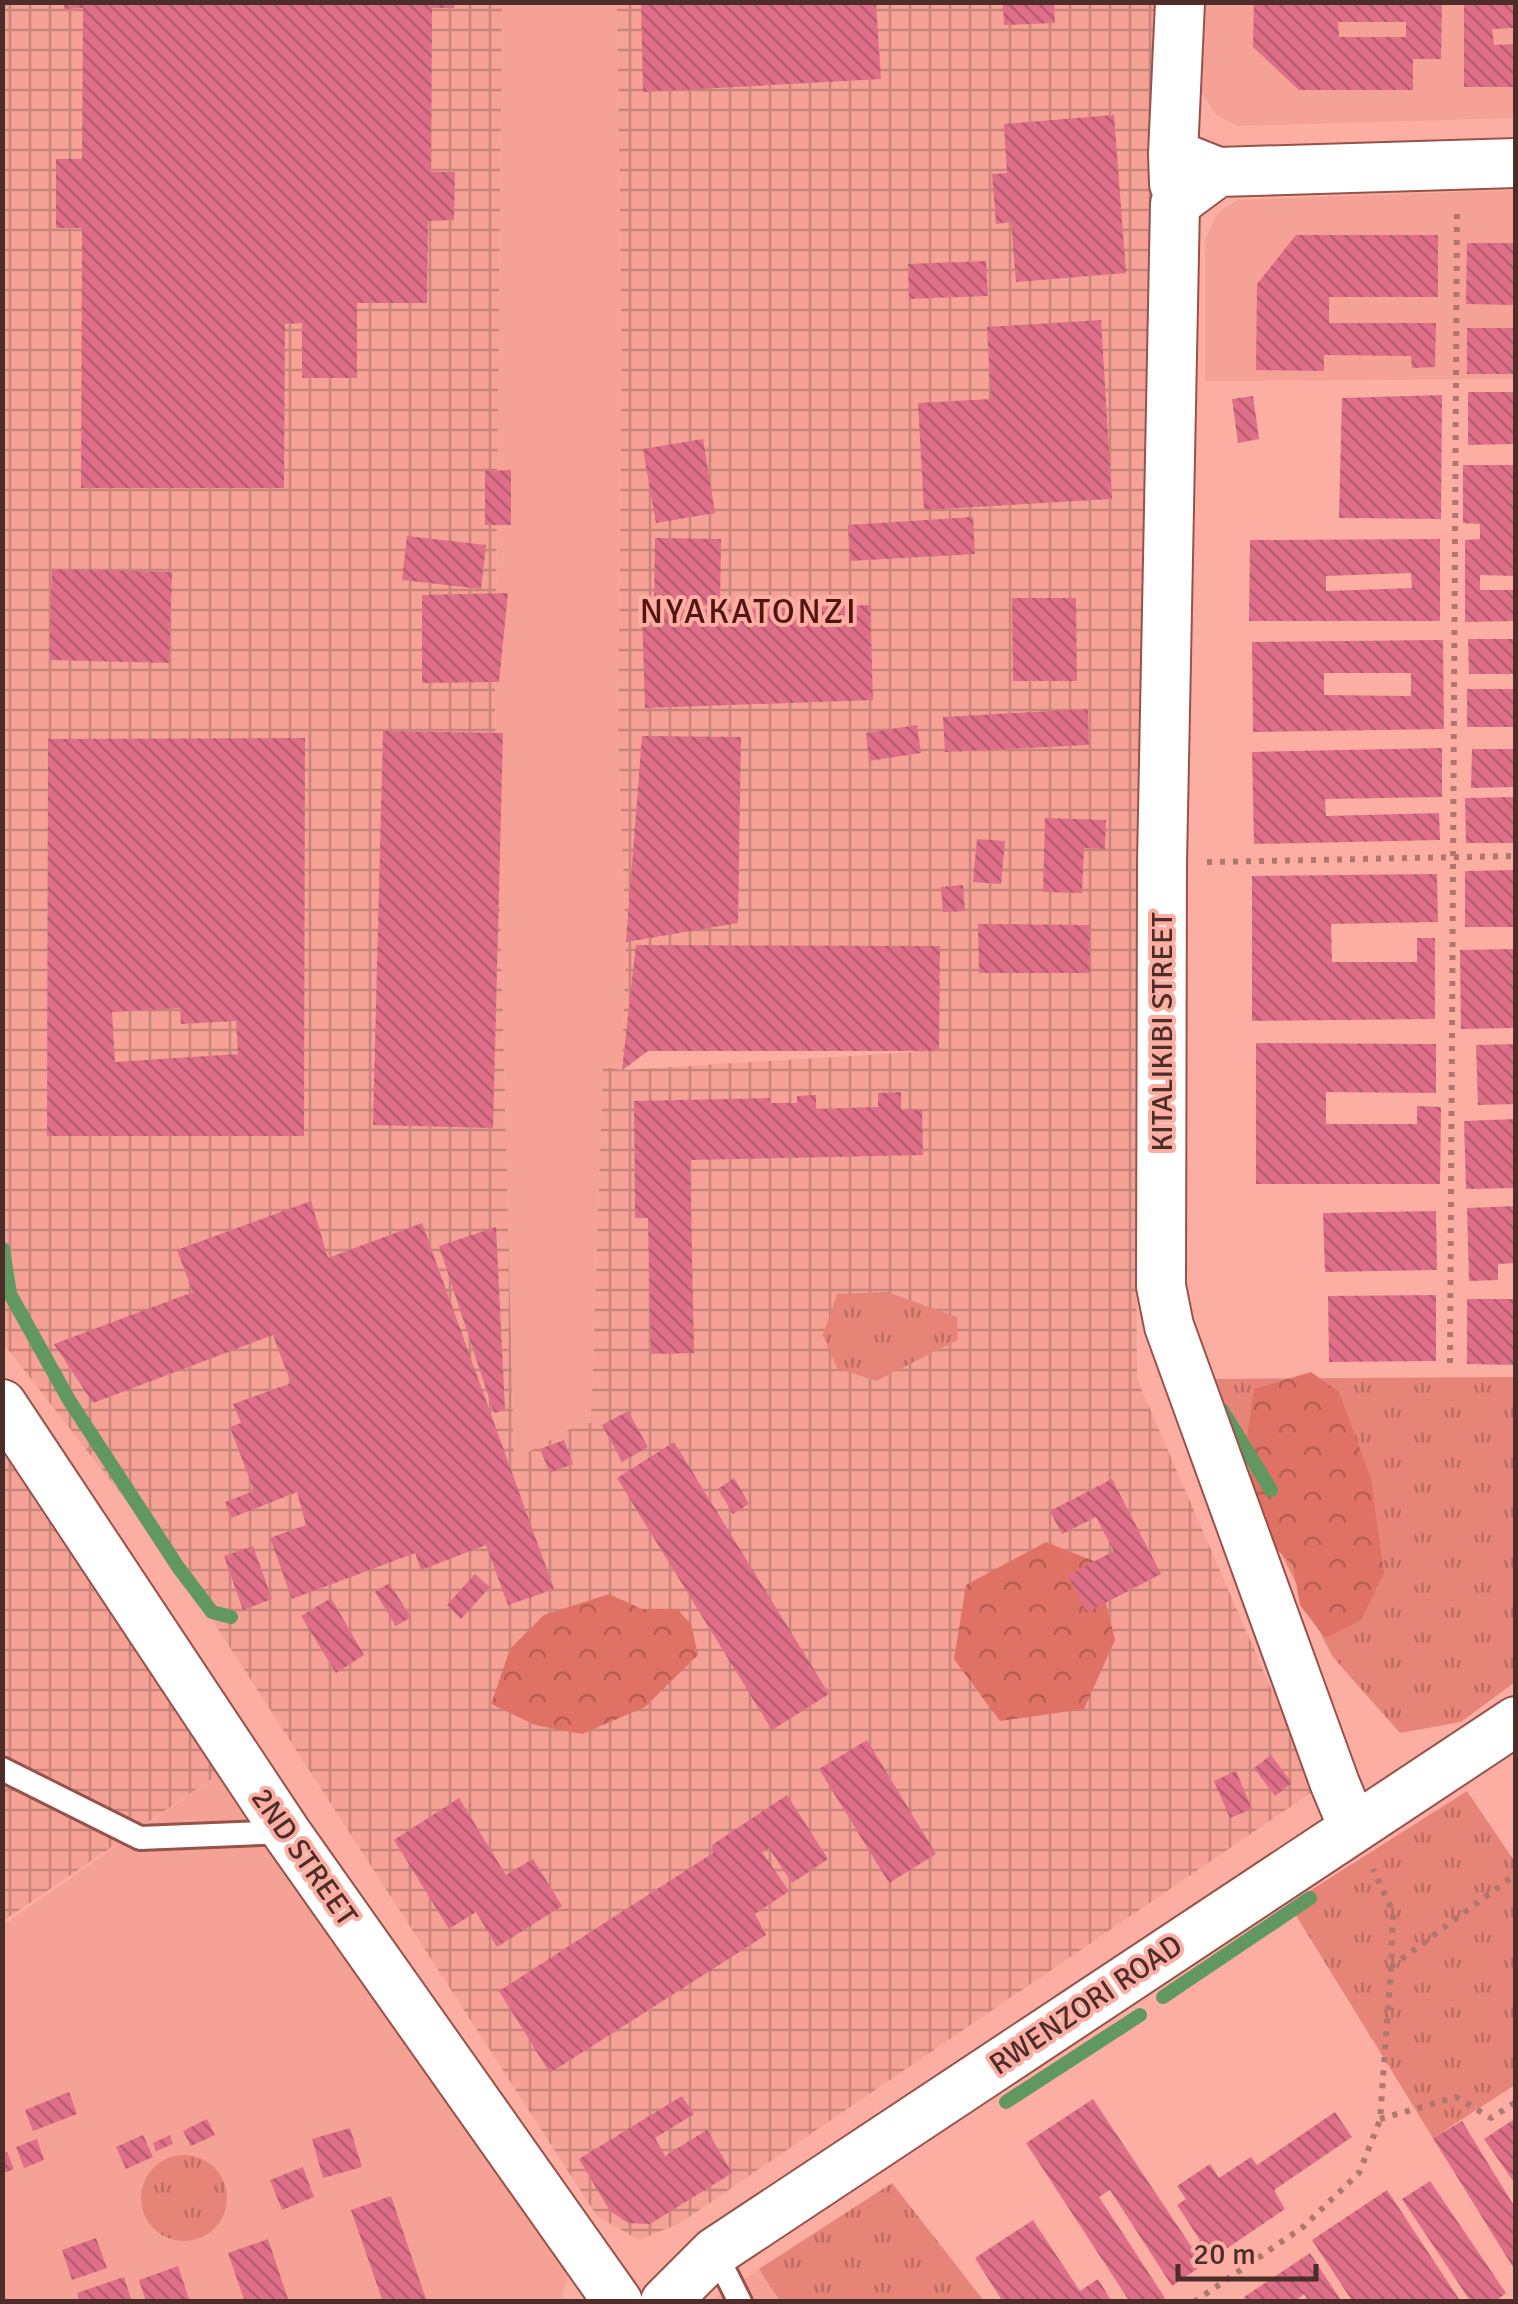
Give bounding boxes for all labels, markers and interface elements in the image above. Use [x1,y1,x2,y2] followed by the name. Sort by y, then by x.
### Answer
[639,590,859,633] district label: NYAKATONZI
[1144,912,1181,1152] street label: KITALIKIBI STREET
[243,1781,365,1933] street label: 2ND STREET
[983,1927,1189,2083] street label: RWENZORI ROAD
[1178,2219,1316,2281] scale bar
[1193,2236,1256,2273] text: 20 m

